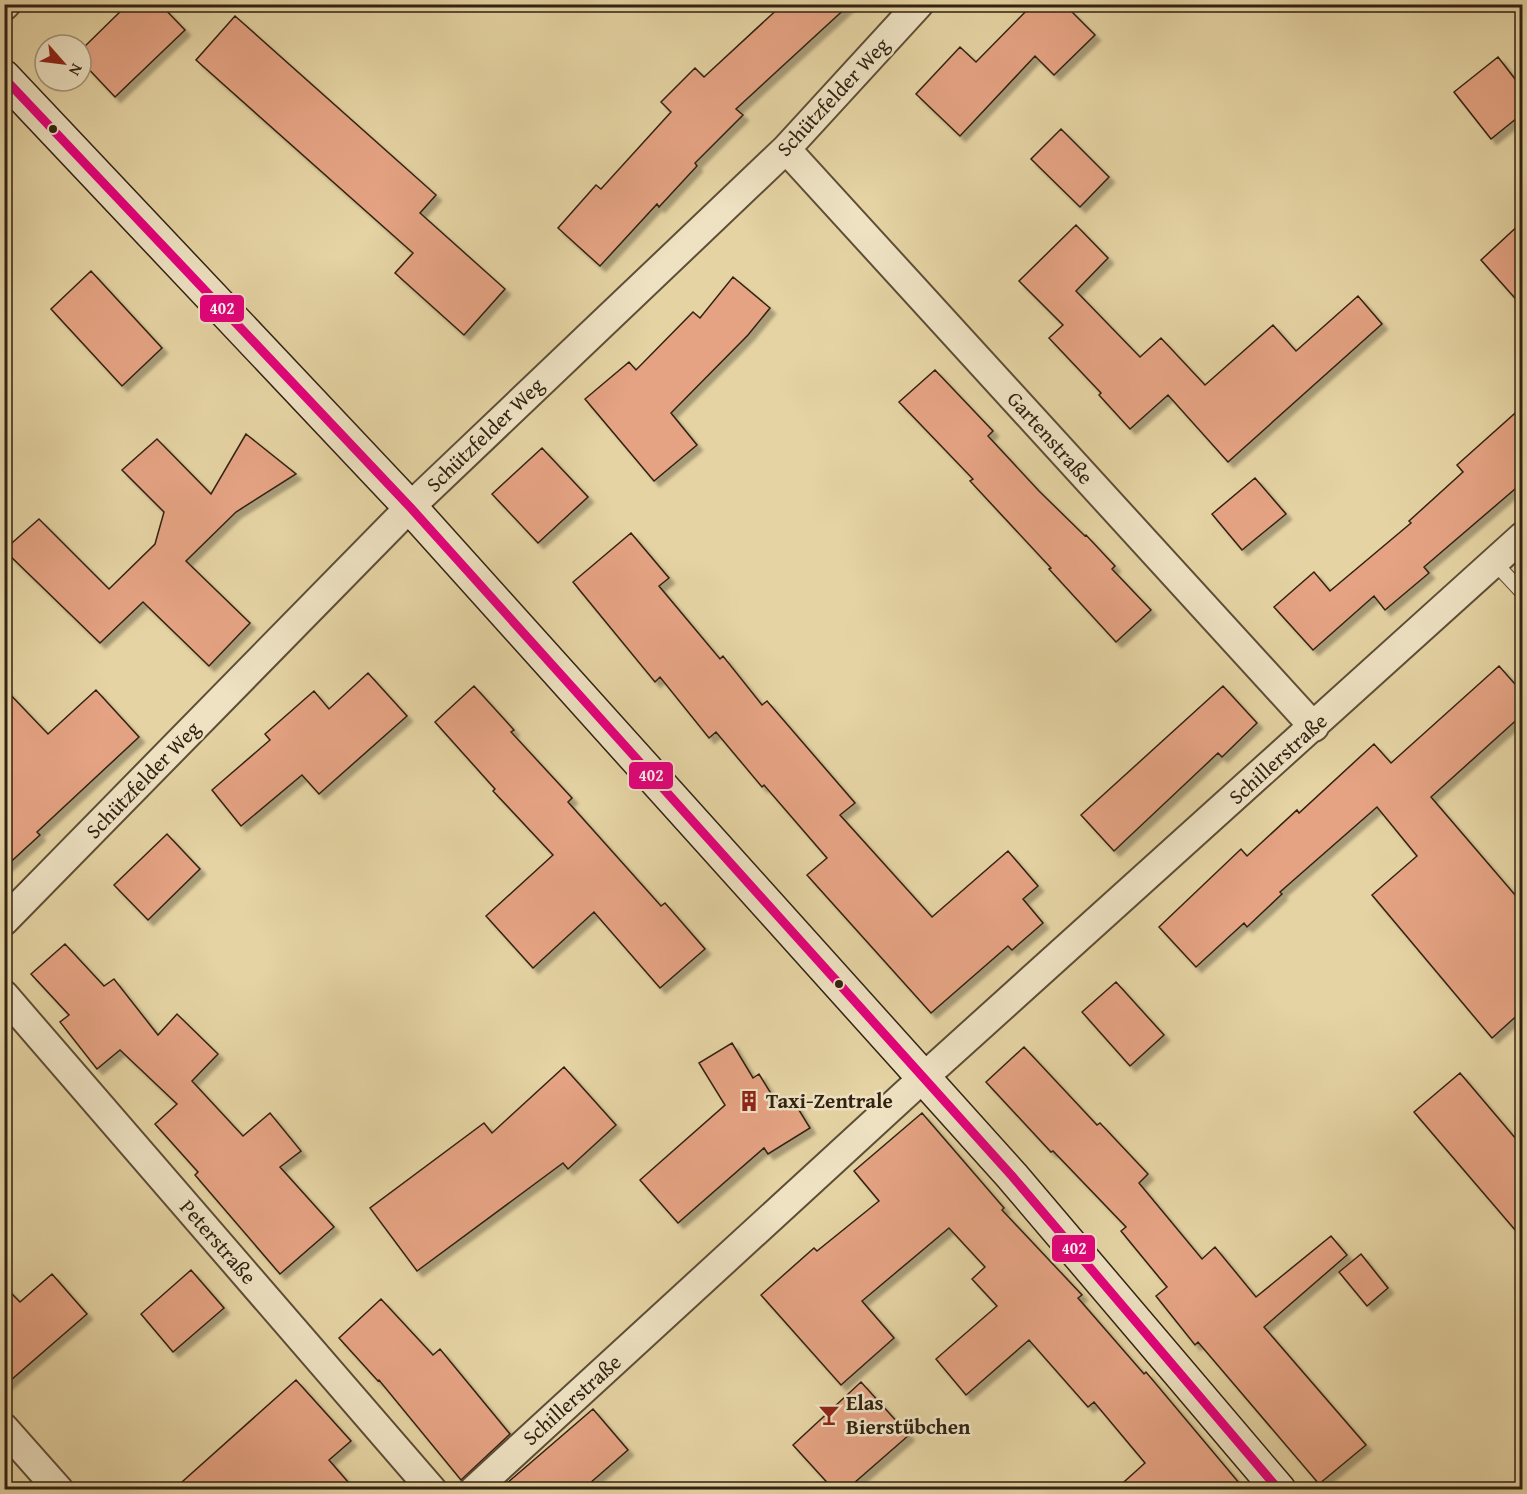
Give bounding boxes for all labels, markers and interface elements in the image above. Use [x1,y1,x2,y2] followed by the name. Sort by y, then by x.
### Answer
[769,30,897,163] street label: Schützfelder Weg
[33,33,93,93] north arrow
[63,60,89,81] text: N
[47,123,59,135] unlabelled marker
[199,294,245,323] line badge: 402
[210,296,234,320] text: 402
[419,370,551,499] street label: Schützfelder Weg
[1000,384,1101,491] street label: Gartenstraße
[1221,706,1334,811] street label: Schillerstraße
[78,713,207,846] street label: Schützfelder Weg
[628,761,674,790] line badge: 402
[639,763,663,787] text: 402
[833,978,845,990] unlabelled marker
[766,1085,893,1116] place label: Taxi-Zentrale
[737,1089,761,1113] building icon: Taxi-Zentrale
[173,1192,264,1291] street label: Peterstraße
[1051,1234,1096,1263] line badge: 402
[1062,1236,1086,1260] text: 402
[515,1347,628,1452] street label: Schillerstraße
[846,1387,971,1442] place label: Elas Bierstübchen
[817,1403,841,1427] bar icon: Elas Bierstübchen

